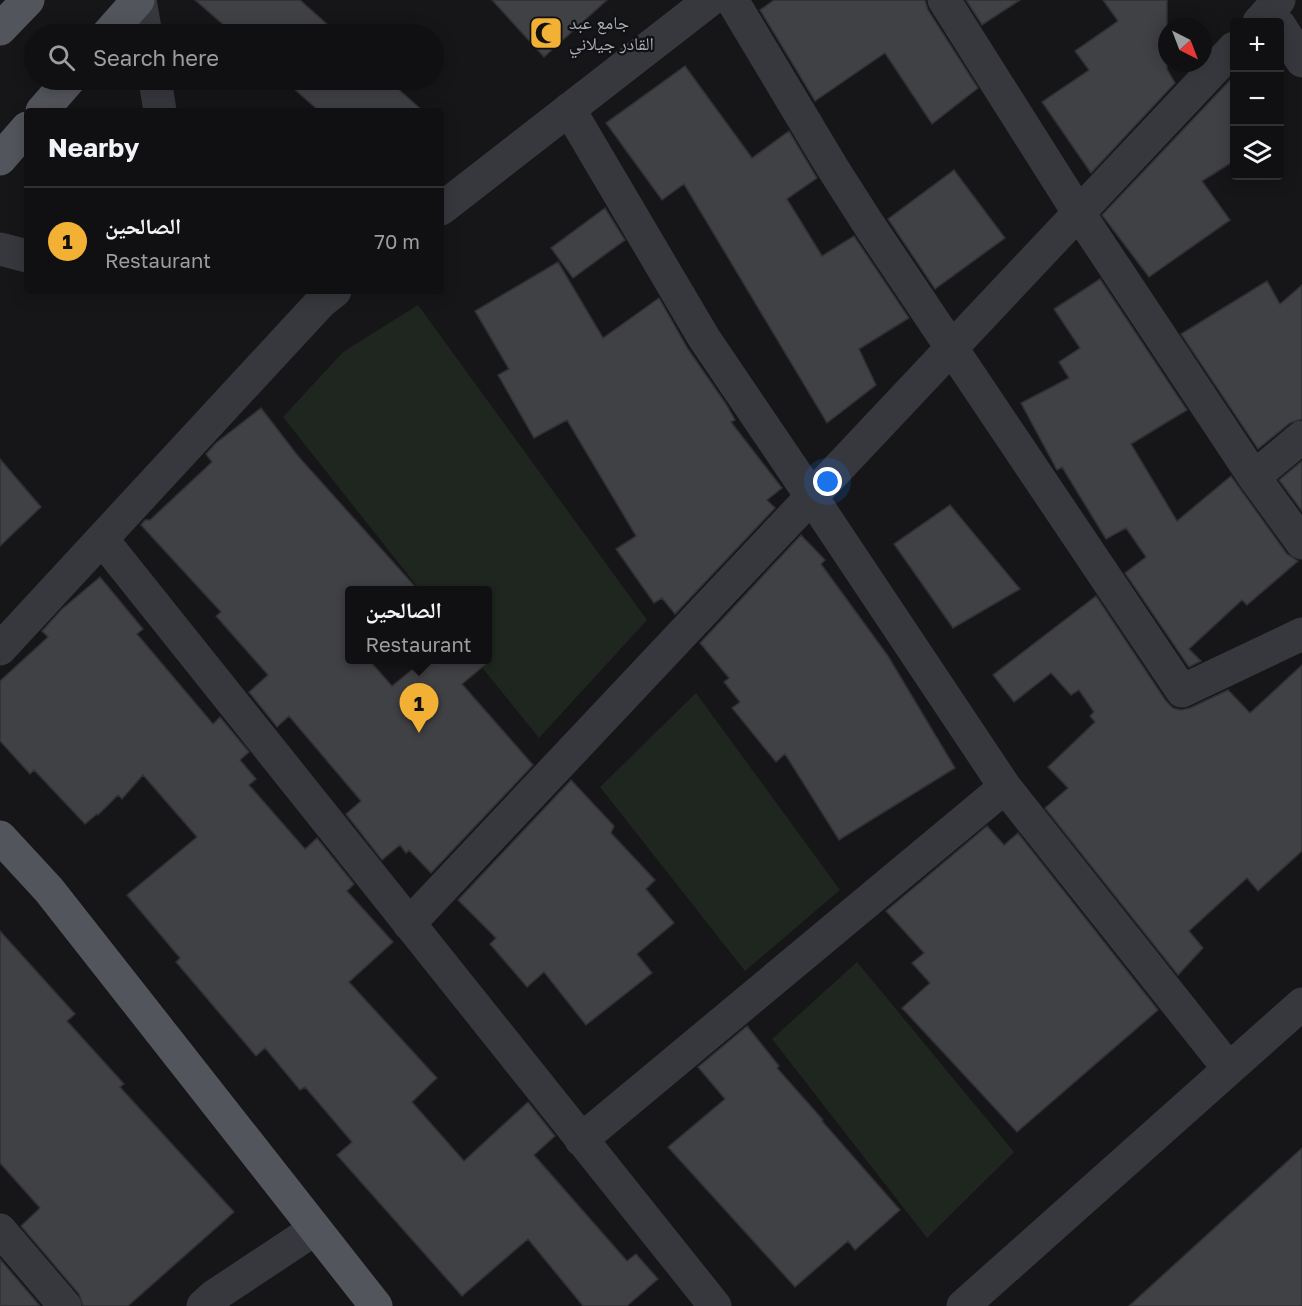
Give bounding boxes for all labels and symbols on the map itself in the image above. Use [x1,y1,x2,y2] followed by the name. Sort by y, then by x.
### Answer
[569,11,654,59] place label: جامع عبد القادر جيلاني
[528,15,564,51] mosque icon: جامع عبد القادر جيلاني
[1158,18,1212,72] north arrow
[813,467,842,496] your location
[400,684,438,733] pin: 1

